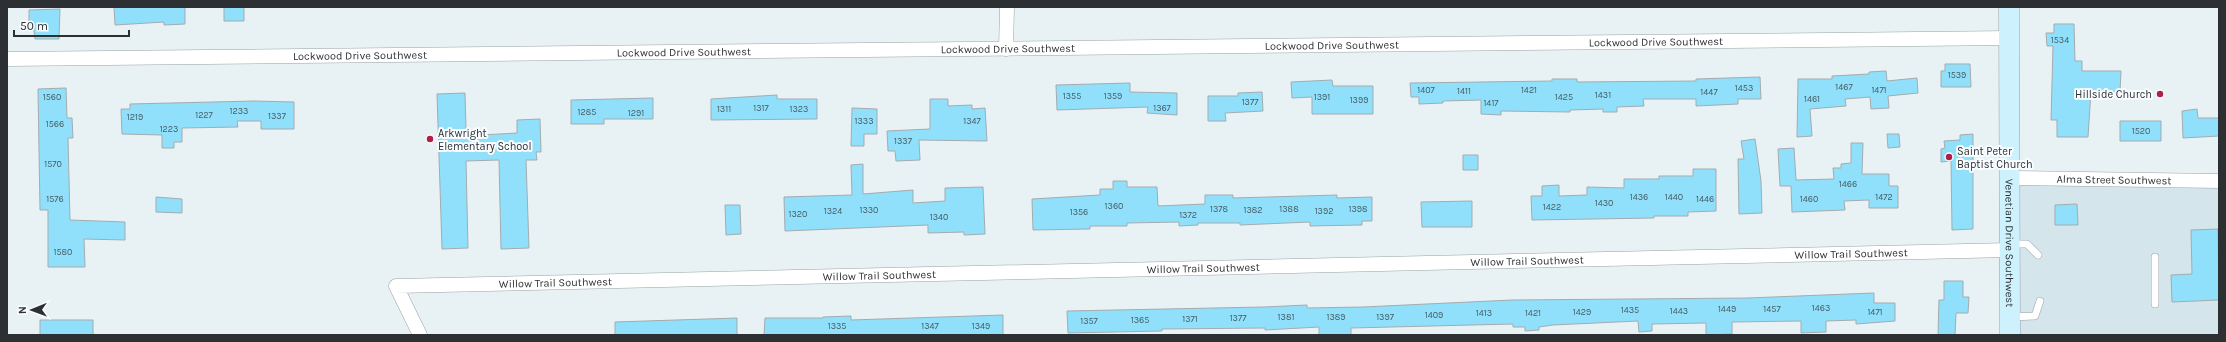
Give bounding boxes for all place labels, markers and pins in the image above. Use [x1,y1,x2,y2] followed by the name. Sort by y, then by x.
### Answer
[2075,88,2152,101] place label: Hillside Church
[2155,89,2165,99] marker: Hillside Church
[438,127,531,153] place label: Arkwright Elementary School
[425,134,435,144] marker: Arkwright Elementary School
[1957,145,2033,171] place label: Saint Peter Baptist Church
[1944,152,1954,162] marker: Saint Peter Baptist Church

